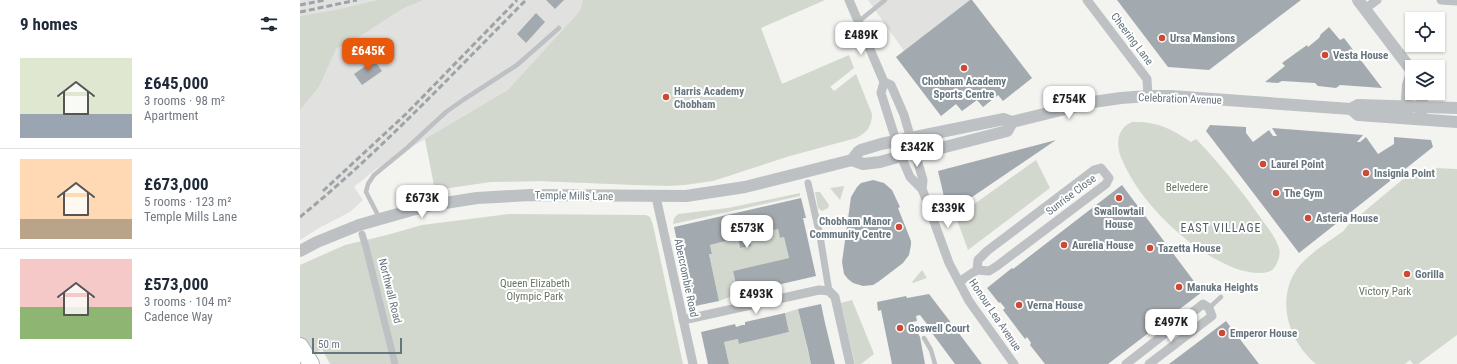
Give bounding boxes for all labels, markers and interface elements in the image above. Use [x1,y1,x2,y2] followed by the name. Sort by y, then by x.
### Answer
[1108,10,1156,68] street label: Cheering Lane
[1405,12,1445,100] map controls
[1405,12,1445,52] button: locate
[258,13,280,35] icon: filters
[20,14,78,34] text: 9 homes
[833,22,889,56] pin: £489K
[844,27,878,42] text: £489K
[1170,32,1235,45] place label: Ursa Mansions
[1157,33,1167,43] marker: Ursa Mansions
[340,38,396,72] pin: £645K
[351,43,385,58] text: £645K
[1333,49,1388,62] place label: Vesta House
[1320,50,1330,60] marker: Vesta House
[1405,60,1445,100] button: layers
[959,63,969,73] marker: Chobham Academy Sports Centre
[144,73,209,93] text: £645,000
[52,74,100,122] icon: home
[922,75,1006,101] place label: Chobham Academy Sports Centre
[674,85,744,111] place label: Harris Academy Chobham
[1041,86,1097,120] pin: £754K
[1052,91,1086,106] text: £754K
[1138,91,1222,107] street label: Celebration Avenue
[661,92,671,102] marker: Harris Academy Chobham
[144,93,225,108] text: 3 rooms · 98 m²
[144,108,198,123] text: Apartment
[889,134,945,168] pin: £342K
[900,139,934,154] text: £342K
[1271,158,1325,171] place label: Laurel Point
[1258,159,1268,169] marker: Laurel Point
[1374,167,1435,180] place label: Insignia Point
[1361,168,1371,178] marker: Insignia Point
[1043,172,1099,218] street label: Sunrise Close
[144,174,209,194] text: £673,000
[52,175,100,223] icon: home
[1166,181,1208,194] park label: Belvedere
[394,185,450,219] pin: £673K
[1284,187,1323,200] place label: The Gym
[1271,188,1281,198] marker: The Gym
[535,189,613,203] street label: Temple Mills Lane
[405,190,439,205] text: £673K
[1114,193,1124,203] marker: Swallowtail House
[144,194,231,209] text: 5 rooms · 123 m²
[920,195,976,229] pin: £339K
[931,200,965,215] text: £339K
[1094,205,1144,231] place label: Swallowtail House
[144,209,237,224] text: Temple Mills Lane
[1316,212,1378,225] place label: Asteria House
[1303,213,1313,223] marker: Asteria House
[719,215,775,249] pin: £573K
[809,215,891,241] place label: Chobham Manor Community Centre
[730,220,764,235] text: £573K
[1180,221,1262,235] district label: EAST VILLAGE
[894,222,904,232] marker: Chobham Manor Community Centre
[671,238,701,318] street label: Abercrombie Road
[1072,239,1134,252] place label: Aurelia House
[1059,240,1069,250] marker: Aurelia House
[1158,242,1221,255] place label: Tazetta House
[1145,243,1155,253] marker: Tazetta House
[376,257,404,325] street label: Northwall Road
[1415,268,1444,281] place label: Gorilla
[1402,269,1412,279] marker: Gorilla
[144,274,209,294] text: £573,000
[52,275,100,323] icon: home
[966,276,1024,354] street label: Honour Lea Avenue
[500,277,570,303] park label: Queen Elizabeth Olympic Park
[728,281,784,315] pin: £493K
[1187,281,1258,294] place label: Manuka Heights
[1174,282,1184,292] marker: Manuka Heights
[1359,285,1411,298] park label: Victory Park
[739,286,773,301] text: £493K
[144,294,231,309] text: 3 rooms · 104 m²
[1027,299,1083,312] place label: Verna House
[1014,300,1024,310] marker: Verna House
[144,309,213,324] text: Cadence Way
[1143,309,1199,343] pin: £497K
[1154,314,1188,329] text: £497K
[908,322,970,335] place label: Goswell Court
[895,323,905,333] marker: Goswell Court
[1230,327,1297,340] place label: Emperor House
[1217,328,1227,338] marker: Emperor House
[312,336,402,355] scale bar
[318,338,340,351] text: 50 m

